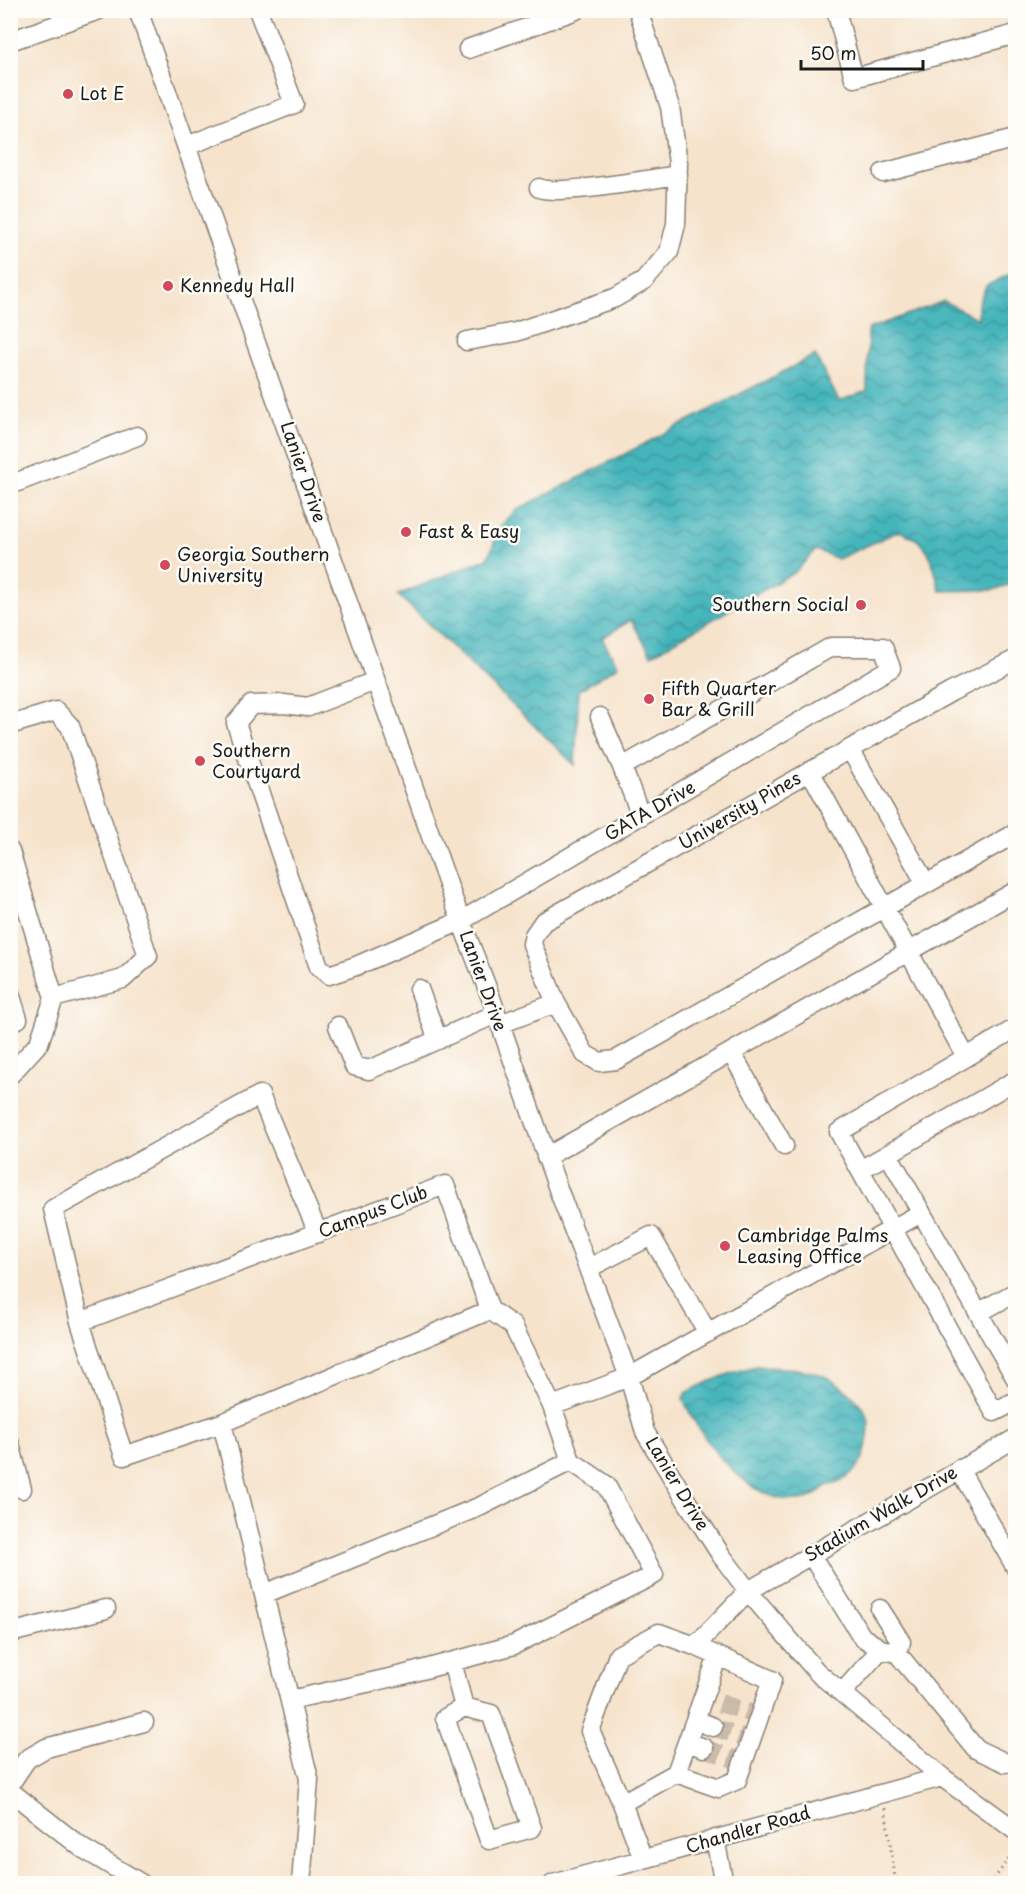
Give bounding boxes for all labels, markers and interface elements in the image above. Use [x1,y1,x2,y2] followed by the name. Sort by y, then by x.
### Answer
[801,33,922,71] scale bar
[810,39,857,66] text: 50 m
[80,79,124,106] place label: Lot E
[61,87,75,101] marker: Lot E
[180,271,295,298] place label: Kennedy Hall
[161,279,175,293] marker: Kennedy Hall
[274,417,334,526] street label: Lanier Drive
[418,517,519,544] place label: Fast & Easy
[399,525,413,539] marker: Fast & Easy
[177,540,330,588] place label: Georgia Southern University
[158,558,172,572] marker: Georgia Southern University
[712,590,849,617] place label: Southern Social
[854,598,868,612] marker: Southern Social
[661,674,777,722] place label: Fifth Quarter Bar & Grill
[642,692,656,706] marker: Fifth Quarter Bar & Grill
[212,736,301,784] place label: Southern Courtyard
[193,754,207,768] marker: Southern Courtyard
[673,764,805,856] street label: University Pines
[599,773,700,847] street label: GATA Drive
[454,926,515,1035] street label: Lanier Drive
[314,1177,431,1244] street label: Campus Club
[737,1221,888,1269] place label: Cambridge Palms Leasing Office
[718,1239,732,1253] marker: Cambridge Palms Leasing Office
[640,1431,717,1535] street label: Lanier Drive
[799,1458,962,1568] street label: Stadium Walk Drive
[682,1798,813,1859] street label: Chandler Road

